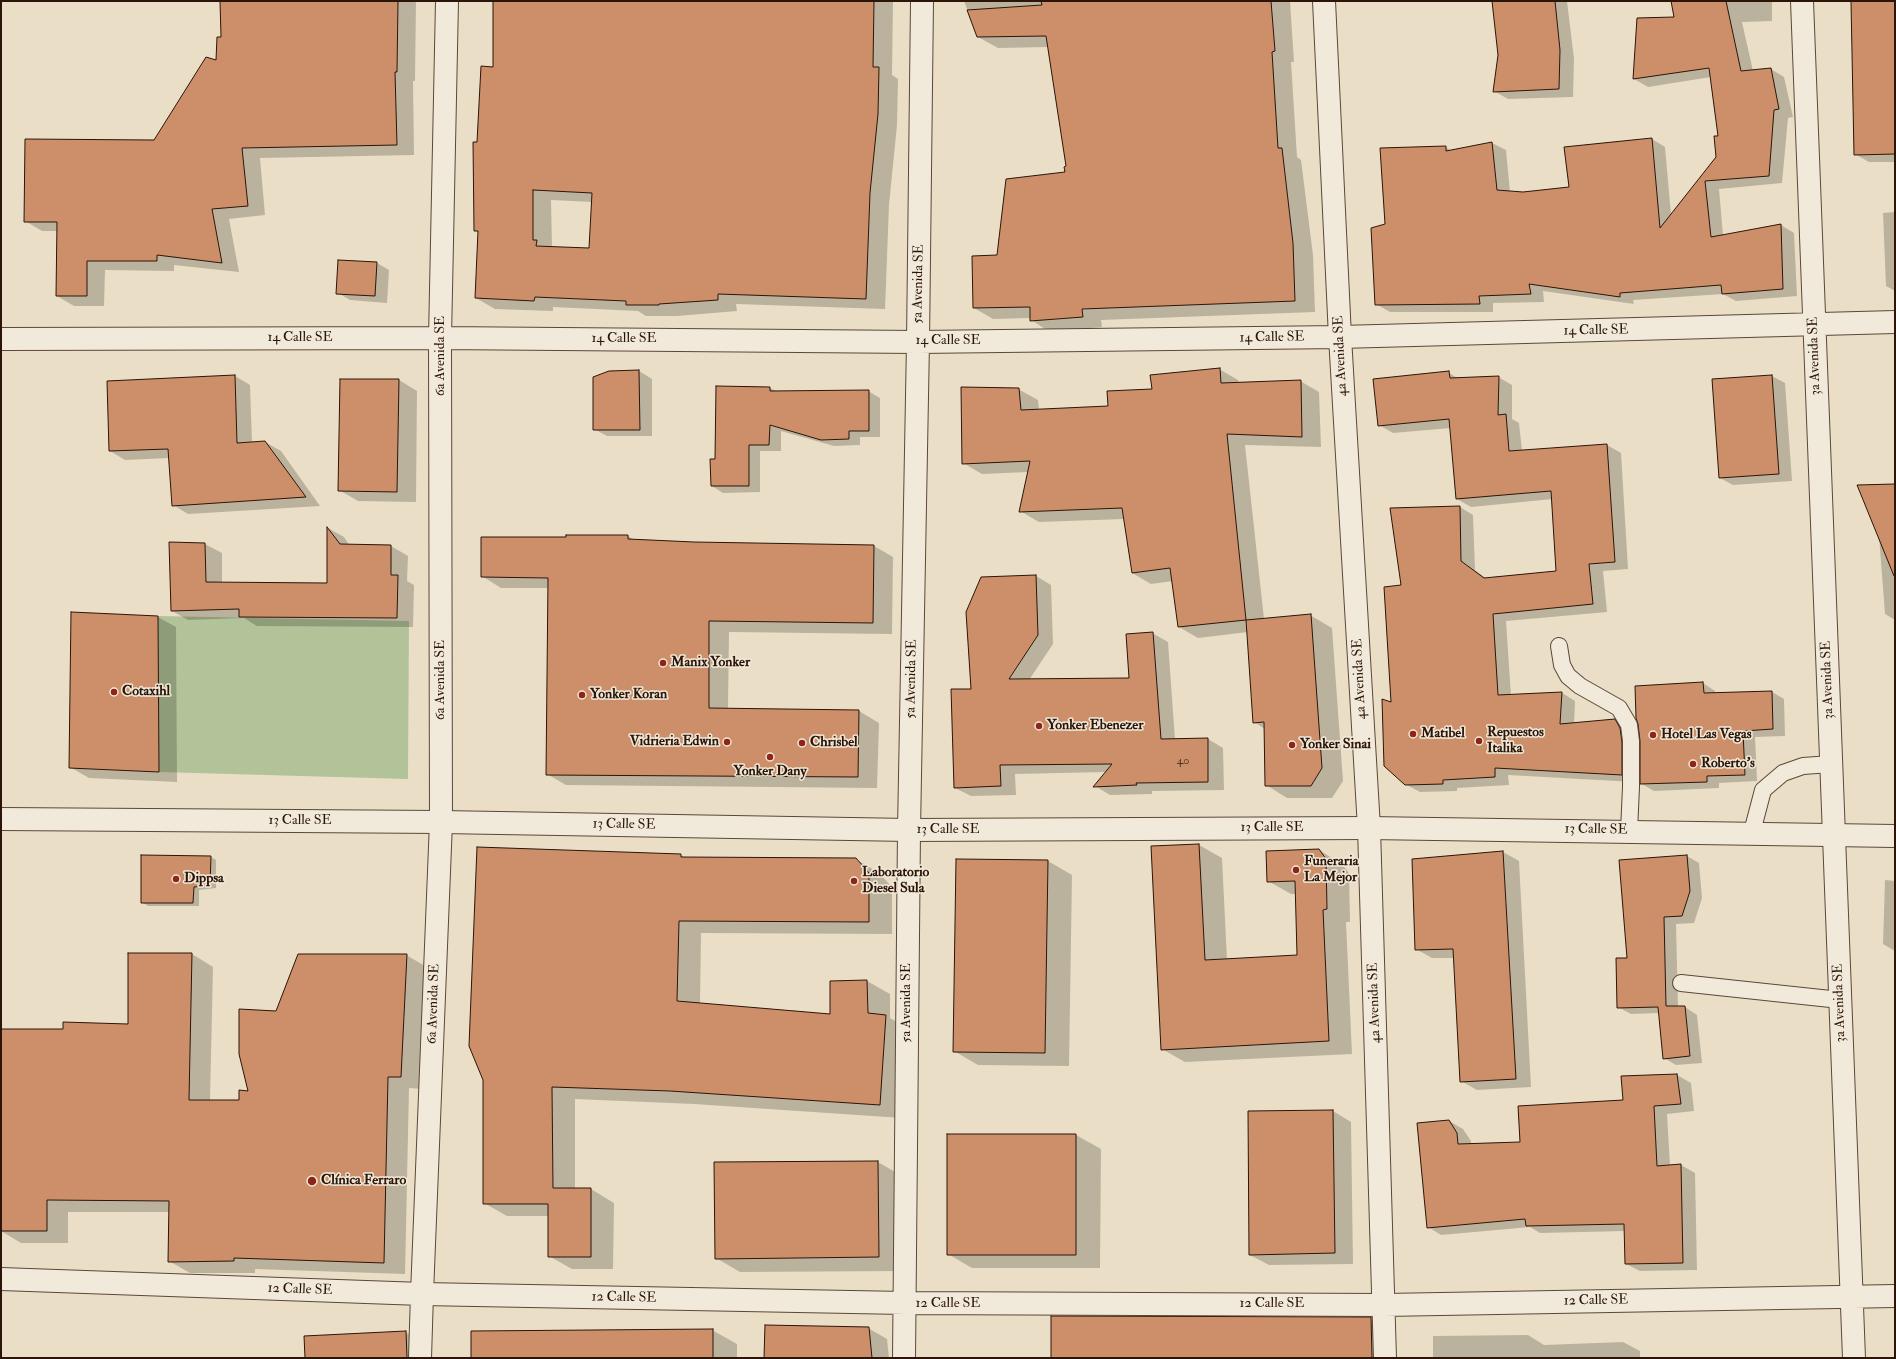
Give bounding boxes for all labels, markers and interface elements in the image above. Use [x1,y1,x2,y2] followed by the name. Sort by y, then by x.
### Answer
[910,244,928,324] street label: 5a Avenida SE
[1330,315,1352,397] street label: 4a Avenida SE
[433,316,449,396] street label: 6a Avenida SE
[1805,316,1825,396] street label: 3a Avenida SE
[1563,322,1629,340] street label: 14 Calle SE
[1239,329,1305,347] street label: 14 Calle SE
[267,330,333,346] street label: 14 Calle SE
[591,331,657,347] street label: 14 Calle SE
[915,333,981,349] street label: 14 Calle SE
[1349,638,1371,720] street label: 4a Avenida SE
[903,639,921,719] street label: 5a Avenida SE
[433,640,449,720] street label: 6a Avenida SE
[1818,640,1838,720] street label: 3a Avenida SE
[671,655,750,671] place label: Manix Yonker
[658,658,668,668] marker: Manix Yonker
[122,684,170,700] place label: Cotaxihl
[109,687,119,697] marker: Cotaxihl
[590,687,667,703] place label: Yonker Koran
[577,690,587,700] marker: Yonker Koran
[1047,718,1143,734] place label: Yonker Ebenezer
[1034,721,1044,731] marker: Yonker Ebenezer
[1487,725,1544,758] place label: Repuestos Italika
[1421,726,1465,742] place label: Matibel
[1661,727,1752,743] place label: Hotel Las Vegas
[1408,729,1418,739] marker: Matibel
[1648,730,1658,740] marker: Hotel Las Vegas
[630,734,719,750] place label: Vidrieria Edwin
[810,735,858,751] place label: Chrisbel
[1474,736,1484,746] marker: Repuestos Italika
[722,737,732,747] marker: Vidrieria Edwin
[1300,737,1371,753] place label: Yonker Sinai
[797,738,807,748] marker: Chrisbel
[1287,740,1297,750] marker: Yonker Sinai
[765,752,775,762] marker: Yonker Dany
[1177,754,1189,768] house number: 40
[1701,756,1755,772] place label: Roberto's
[1688,759,1698,769] marker: Roberto's
[733,764,807,780] place label: Yonker Dany
[268,813,332,829] street label: 13 Calle SE
[592,816,656,834] street label: 13 Calle SE
[1240,820,1304,836] street label: 13 Calle SE
[1564,821,1628,839] street label: 13 Calle SE
[916,822,980,838] street label: 13 Calle SE
[1304,854,1358,886] place label: Funeraria La Mejor
[862,865,929,898] place label: Laboratorio Diesel Sula
[1291,865,1301,875] marker: Funeraria La Mejor
[184,871,224,887] place label: Dippsa
[171,874,181,884] marker: Dippsa
[849,876,859,886] marker: Laboratorio Diesel Sula
[1365,962,1385,1044] street label: 4a Avenida SE
[899,963,915,1043] street label: 5a Avenida SE
[1830,963,1850,1043] street label: 3a Avenida SE
[424,964,444,1044] street label: 6a Avenida SE
[321,1173,406,1189] place label: Clínica Ferraro
[306,1175,318,1187] marker: Clínica Ferraro
[267,1280,333,1300] street label: 12 Calle SE
[591,1289,657,1307] street label: 12 Calle SE
[1563,1292,1629,1310] street label: 12 Calle SE
[916,1296,980,1312] street label: 12 Calle SE
[1240,1296,1304,1312] street label: 12 Calle SE

